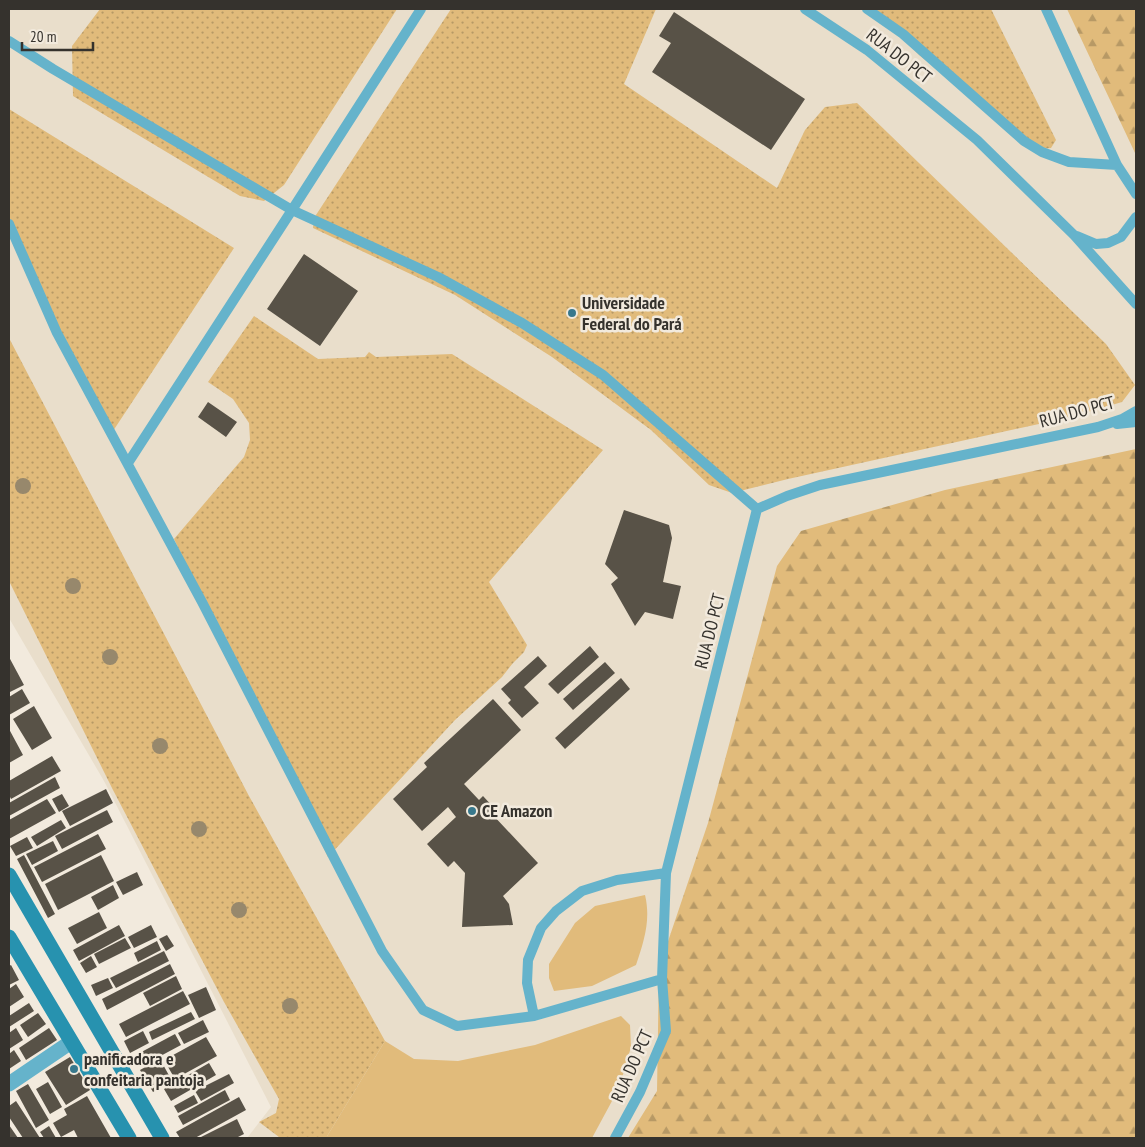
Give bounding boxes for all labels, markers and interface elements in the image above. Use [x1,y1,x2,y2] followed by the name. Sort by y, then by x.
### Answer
[22,20,94,52] scale bar
[862,23,937,88] street label: RUA DO PCT
[30,27,56,46] text: 20 m
[582,291,682,335] place label: Universidade Federal do Pará
[566,307,578,319] marker: Universidade Federal do Pará
[1037,390,1117,433] street label: RUA DO PCT
[689,591,730,671] street label: RUA DO PCT
[482,799,552,822] place label: CE Amazon
[466,805,478,817] marker: CE Amazon
[605,1026,658,1105] street label: RUA DO PCT
[84,1047,204,1091] place label: panificadora e confeitaria pantoja
[68,1063,80,1075] marker: panificadora e confeitaria pantoja

